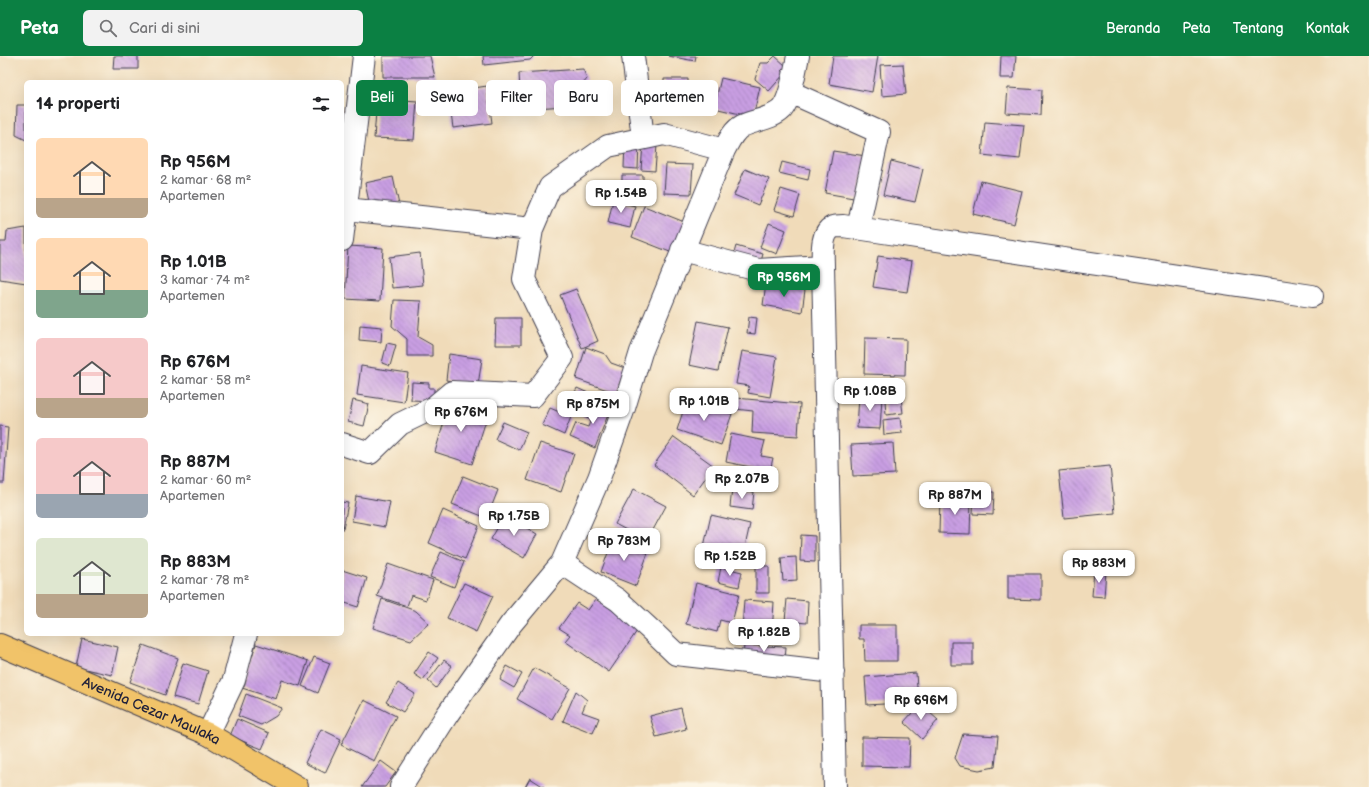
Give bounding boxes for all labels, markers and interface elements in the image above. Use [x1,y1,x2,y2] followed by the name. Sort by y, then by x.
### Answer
[83,10,363,46] search box
[20,17,59,40] text: Peta
[97,17,119,39] icon: search
[129,19,200,38] text: Cari di sini
[1106,20,1160,37] text: Beranda
[1182,20,1211,37] text: Peta
[1233,20,1284,37] text: Tentang
[1306,20,1349,37] text: Kontak
[356,80,408,116] chip: Beli
[416,80,478,116] chip: Sewa
[486,80,546,116] chip: Filter
[554,80,613,116] chip: Baru
[621,80,718,116] chip: Apartemen
[310,93,332,115] icon: filters
[36,94,120,114] text: 14 properti
[160,152,231,172] text: Rp 956M
[68,154,116,202] icon: home
[160,172,251,188] text: 2 kamar · 68 m²
[580,180,662,214] pin: Rp 1.54B
[595,185,647,201] text: Rp 1.54B
[160,188,225,204] text: Apartemen
[160,252,227,272] text: Rp 1.01B
[68,254,116,302] icon: home
[747,264,821,298] pin: Rp 956M
[757,269,811,285] text: Rp 956M
[160,272,250,288] text: 3 kamar · 74 m²
[160,288,225,304] text: Apartemen
[160,352,231,372] text: Rp 676M
[68,354,116,402] icon: home
[160,372,251,388] text: 2 kamar · 58 m²
[829,378,911,412] pin: Rp 1.08B
[843,383,897,399] text: Rp 1.08B
[160,388,225,404] text: Apartemen
[663,388,745,422] pin: Rp 1.01B
[556,391,630,425] pin: Rp 875M
[679,393,729,409] text: Rp 1.01B
[566,396,620,412] text: Rp 875M
[424,399,498,433] pin: Rp 676M
[434,404,488,420] text: Rp 676M
[160,452,230,472] text: Rp 887M
[68,454,116,502] icon: home
[701,466,783,500] pin: Rp 2.07B
[715,471,769,487] text: Rp 2.07B
[160,472,251,488] text: 2 kamar · 60 m²
[918,482,992,516] pin: Rp 887M
[928,487,982,503] text: Rp 887M
[160,488,225,504] text: Apartemen
[473,503,555,537] pin: Rp 1.75B
[488,508,540,524] text: Rp 1.75B
[587,528,661,562] pin: Rp 783M
[597,533,651,549] text: Rp 783M
[689,543,771,577] pin: Rp 1.52B
[704,548,756,564] text: Rp 1.52B
[1062,550,1136,584] pin: Rp 883M
[160,552,231,572] text: Rp 883M
[68,554,116,602] icon: home
[1072,555,1126,571] text: Rp 883M
[160,572,249,588] text: 2 kamar · 78 m²
[160,588,225,604] text: Apartemen
[723,619,805,653] pin: Rp 1.82B
[738,624,790,640] text: Rp 1.82B
[80,673,224,749] street label: Avenida Cezar Maulaka
[884,687,958,721] pin: Rp 696M
[894,692,948,708] text: Rp 696M

